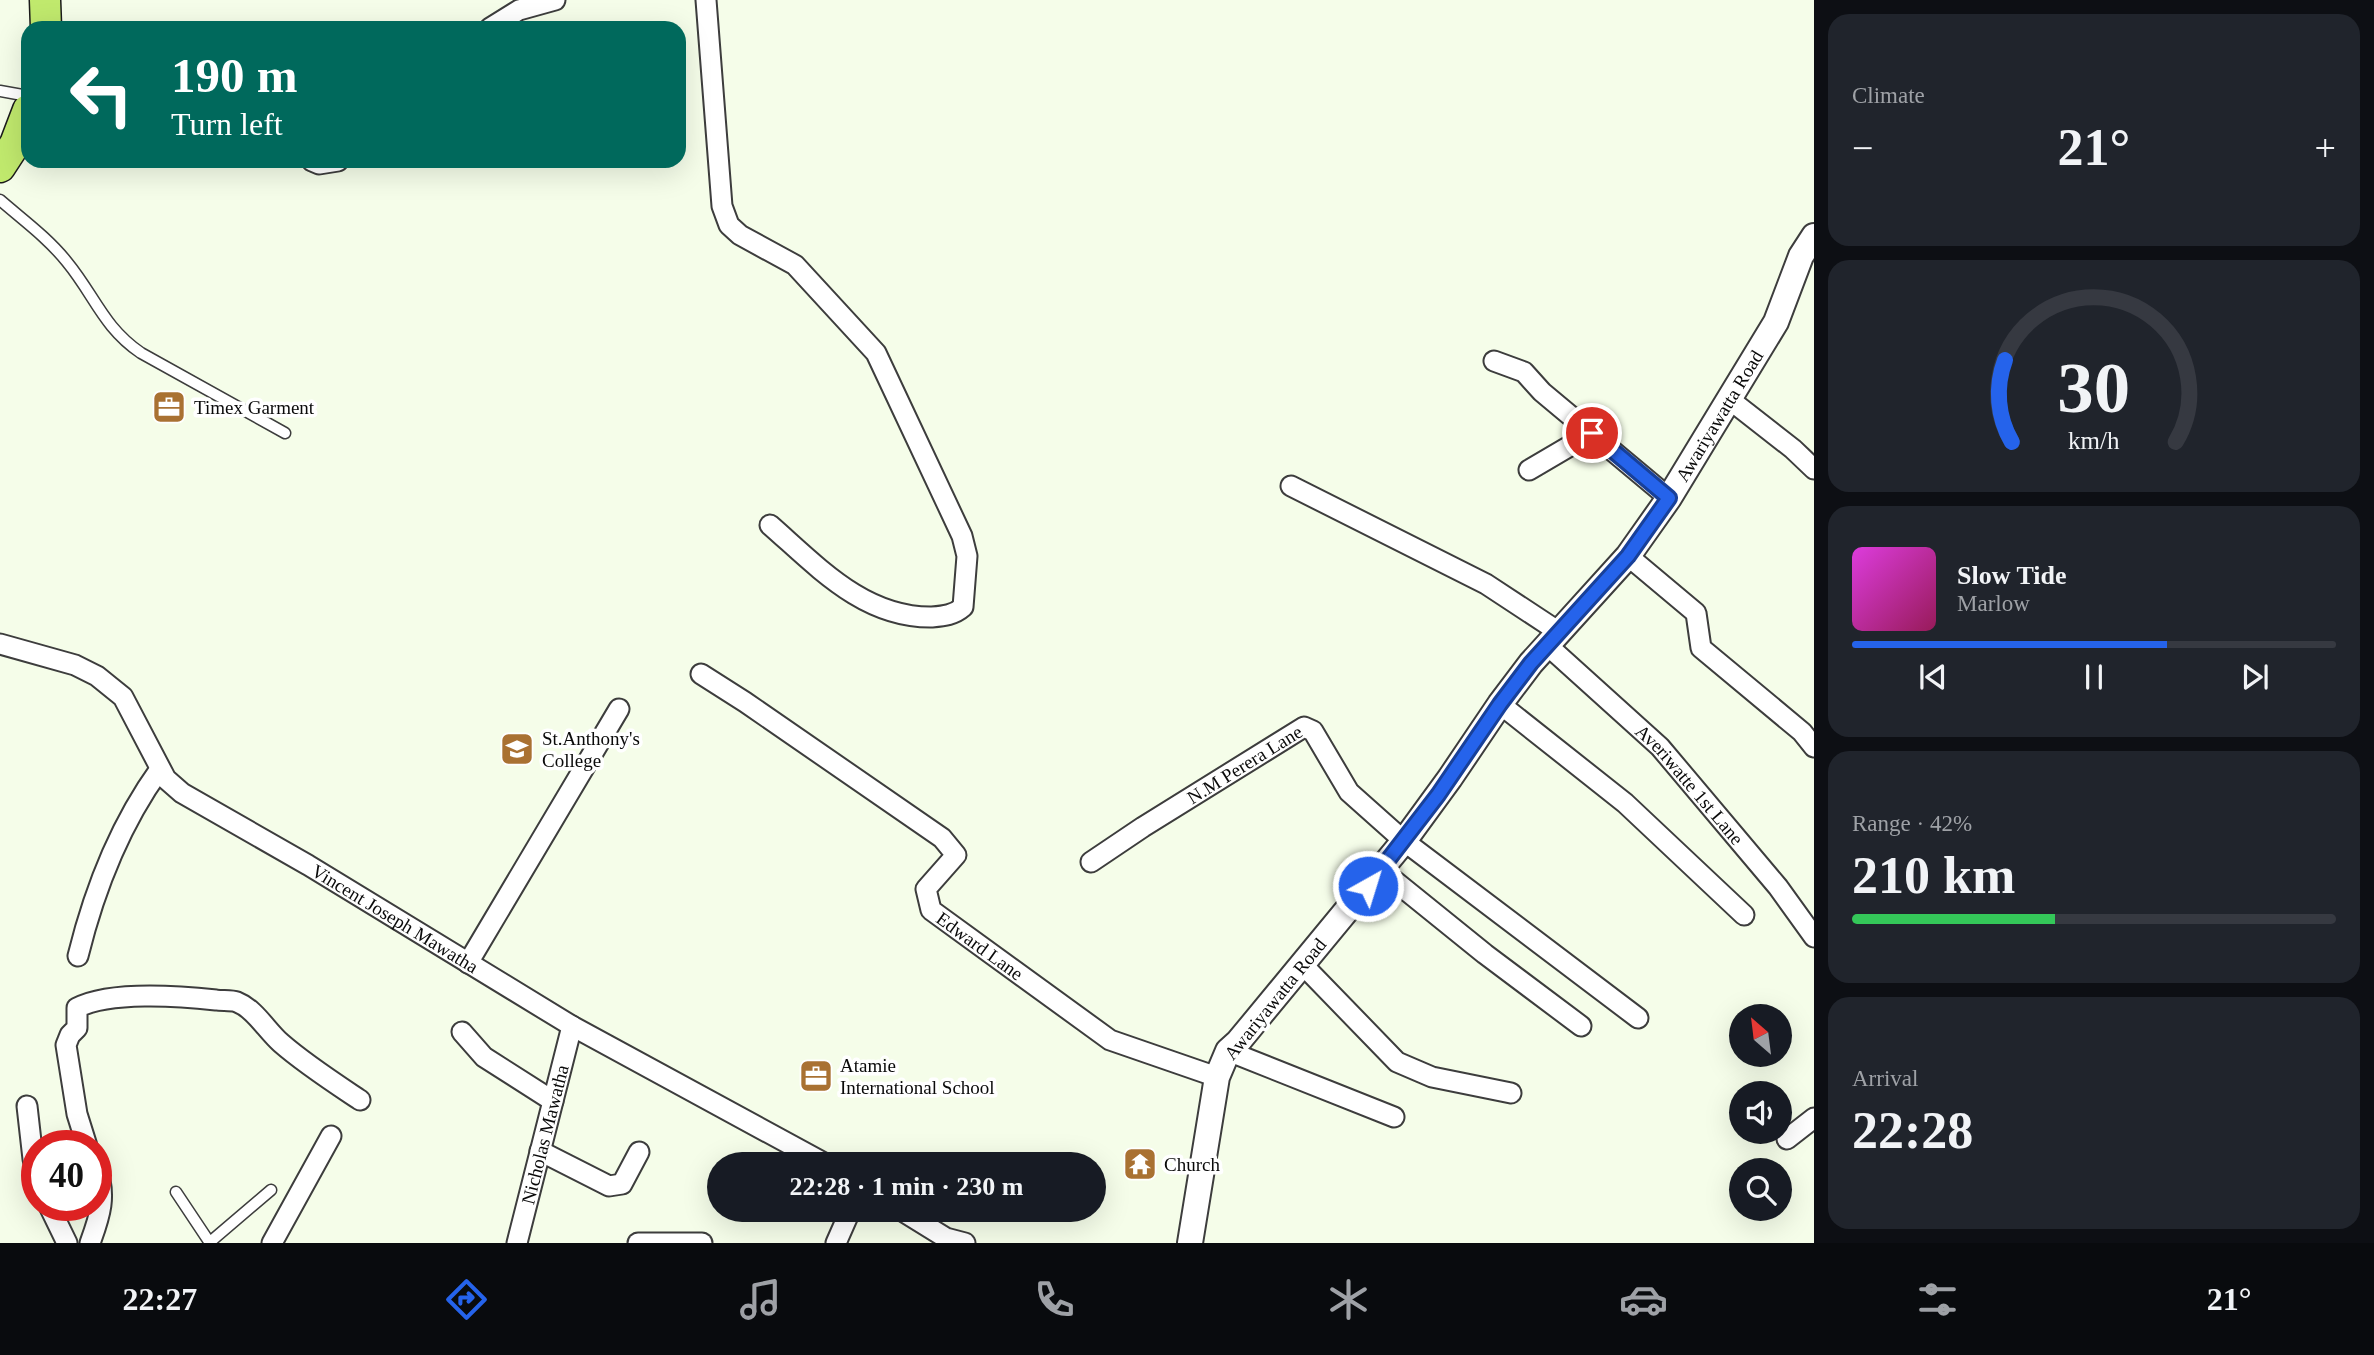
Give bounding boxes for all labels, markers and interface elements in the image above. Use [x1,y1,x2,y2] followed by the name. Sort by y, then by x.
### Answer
[171,48,298,103] text: 190 m
[56,49,147,140] icon: left
[1852,83,1925,108] text: Climate
[171,106,283,142] text: Turn left
[2058,119,2130,176] text: 21°
[1852,127,1873,169] text: −
[2315,127,2336,169] text: +
[1671,346,1767,485] street label: Awariyawatta Road
[2058,347,2130,428] text: 30
[150,388,188,426] office icon: Timex Garment
[194,397,315,418] place label: Timex Garment
[1562,403,1622,463] pin
[1573,414,1611,452] icon: arrive
[2068,426,2120,453] text: km/h
[1957,561,2067,590] text: Slow Tide
[1957,591,2030,616] text: Marlow
[1914,658,1952,696] icon: previous
[2075,658,2113,696] icon: pause
[2236,658,2274,696] icon: next
[1183,720,1306,808] street label: N.M Perera Lane
[1632,720,1748,849] street label: Averiwatte 1st Lane
[542,728,640,771] place label: St.Anthony's College
[498,730,536,768] school or university icon: St.Anthony's College
[1852,811,1972,836] text: Range · 42%
[1852,847,2015,904] text: 210 km
[1331,849,1405,923] position arrow
[308,859,483,977] street label: Vincent Joseph Mawatha
[933,907,1027,984] street label: Edward Lane
[1220,934,1331,1064] street label: Awariyawatta Road
[1729,1004,1792,1068] north arrow
[1729,1004,1792,1221] map controls
[840,1055,995,1098] place label: Atamie International School
[797,1057,835,1095] office icon: Atamie International School
[517,1062,572,1206] street label: Nicholas Mawatha
[1852,1066,1918,1091] text: Arrival
[1729,1081,1792,1144] button: sound
[1852,1102,1973,1159] text: 22:28
[21,1130,112,1221] speed limit sign: 40
[1121,1145,1159,1183] temple icon: Church
[1164,1154,1220,1175] place label: Church
[1729,1158,1792,1221] button: search
[790,1172,1024,1201] text: 22:28 · 1 min · 230 m
[442,1275,491,1324] icon: directions
[736,1275,785,1324] icon: music
[1030,1275,1079,1324] icon: phone
[1324,1275,1373,1324] icon: climate
[1619,1275,1668,1324] icon: car
[1913,1275,1962,1324] icon: filters
[123,1281,197,1317] text: 22:27
[2207,1281,2251,1317] text: 21°

